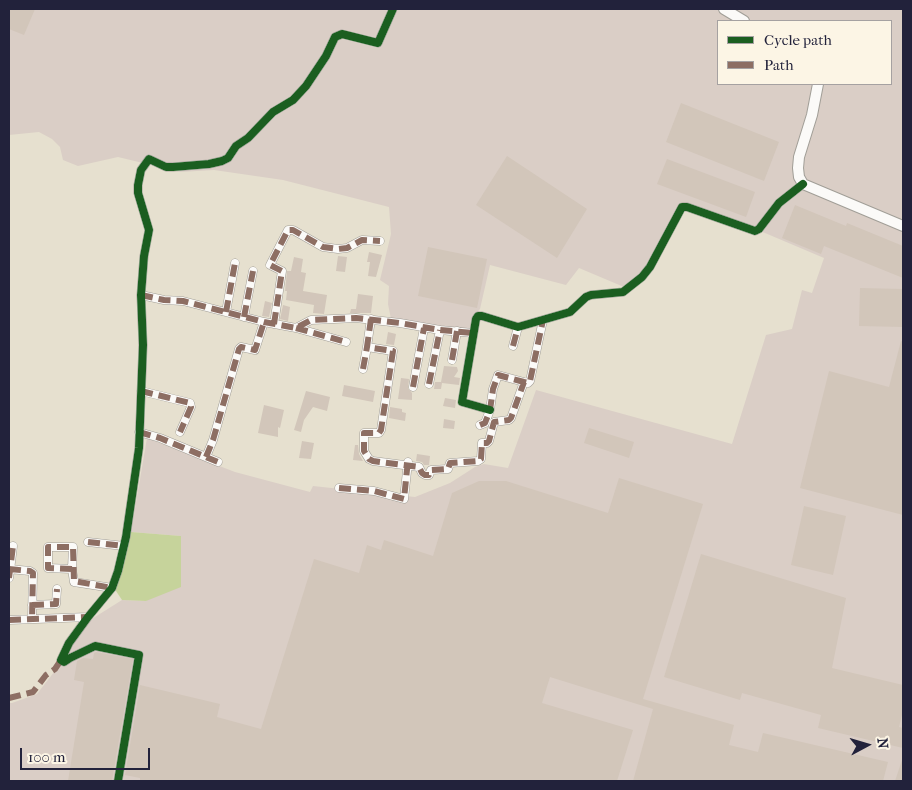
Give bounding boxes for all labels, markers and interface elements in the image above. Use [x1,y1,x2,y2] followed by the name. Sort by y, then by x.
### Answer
[717,20,892,85] legend
[764,31,832,49] text: Cycle path
[764,56,794,74] text: Path
[842,720,892,770] north arrow
[873,737,891,750] text: N
[22,738,152,770] scale bar
[28,748,66,766] text: 100 m

